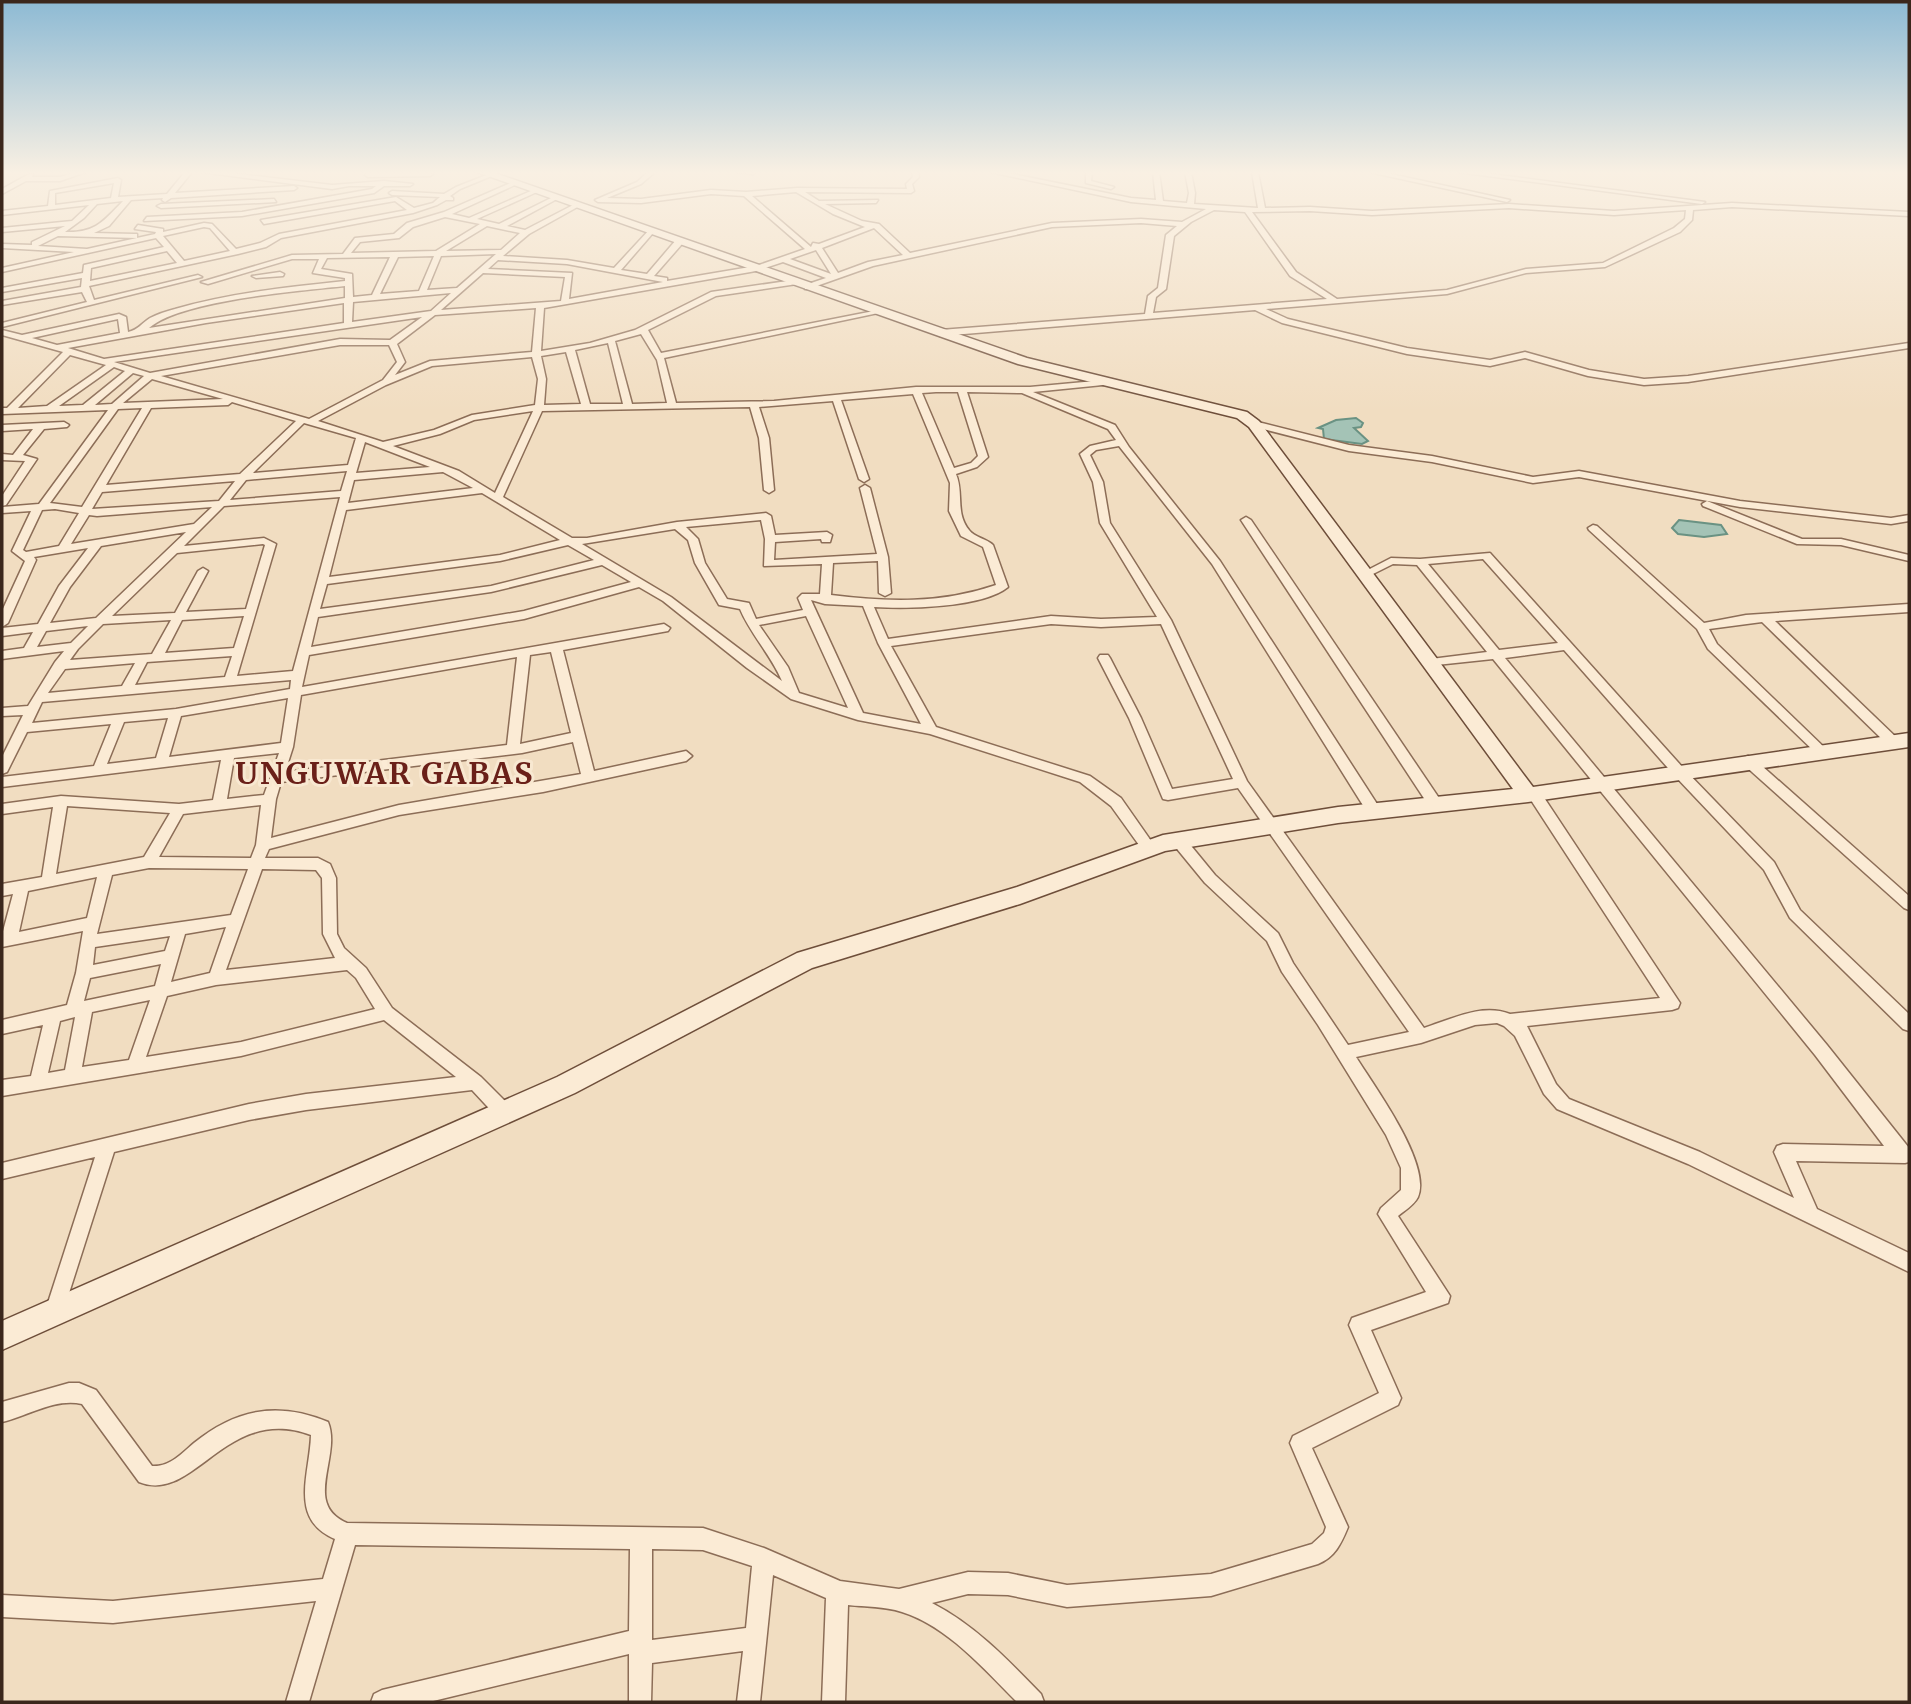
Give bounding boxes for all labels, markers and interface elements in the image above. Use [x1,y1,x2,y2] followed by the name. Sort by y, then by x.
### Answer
[236,754,534,792] district label: UNGUWAR GABAS

